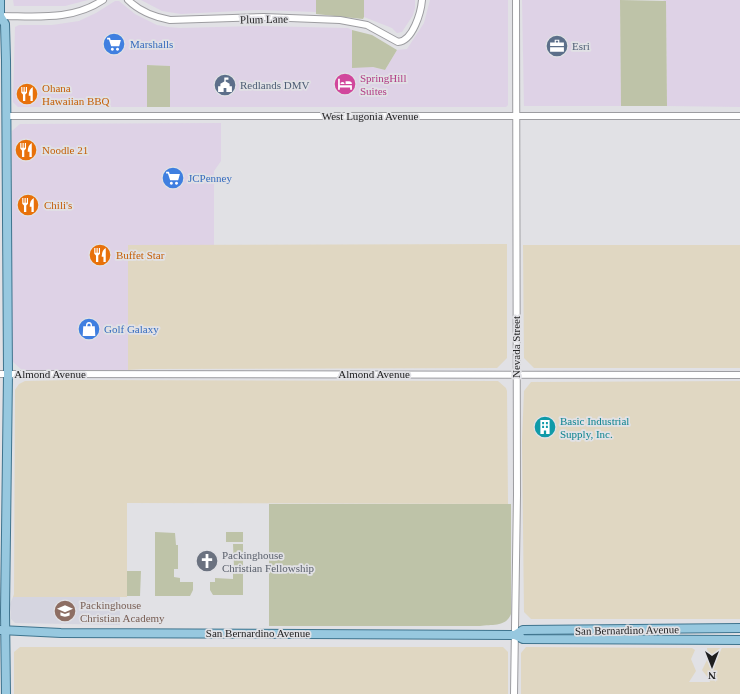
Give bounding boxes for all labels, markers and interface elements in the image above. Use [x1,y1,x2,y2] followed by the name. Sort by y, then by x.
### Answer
[240,13,288,25] street label: Plum Lane
[101,31,127,57] supermarket icon: Marshalls
[544,33,570,59] office icon: Esri
[130,38,173,50] place label: Marshalls
[572,40,590,52] place label: Esri
[332,71,358,97] hotel icon: SpringHill Suites
[212,72,238,98] public building icon: Redlands DMV
[360,72,406,97] place label: SpringHill Suites
[240,79,309,91] place label: Redlands DMV
[14,81,40,107] restaurant icon: Ohana Hawaiian BBQ
[42,82,110,107] place label: Ohana Hawaiian BBQ
[322,110,418,122] street label: West Lugonia Avenue
[13,137,39,163] restaurant icon: Noodle 21
[42,144,88,156] place label: Noodle 21
[160,165,186,191] supermarket icon: JCPenney
[188,172,233,184] place label: JCPenney
[15,192,41,218] restaurant icon: Chili's
[44,199,72,211] place label: Chili's
[87,242,113,268] restaurant icon: Buffet Star
[116,249,165,261] place label: Buffet Star
[76,316,102,342] shop icon: Golf Galaxy
[510,316,522,378] street label: Nevada Street
[104,323,159,335] place label: Golf Galaxy
[14,368,86,380] street label: Almond Avenue
[338,368,410,380] street label: Almond Avenue
[532,414,558,440] building icon: Basic Industrial Supply, Inc.
[560,415,629,440] place label: Basic Industrial Supply, Inc.
[194,548,220,574] church icon: Packinghouse Christian Fellowship
[222,549,314,574] place label: Packinghouse Christian Fellowship
[52,598,78,624] school or university icon: Packinghouse Christian Academy
[80,599,165,624] place label: Packinghouse Christian Academy
[575,623,679,637] street label: San Bernardino Avenue
[206,627,310,639] street label: San Bernardino Avenue
[692,646,732,686] north arrow
[708,670,716,682] text: N

